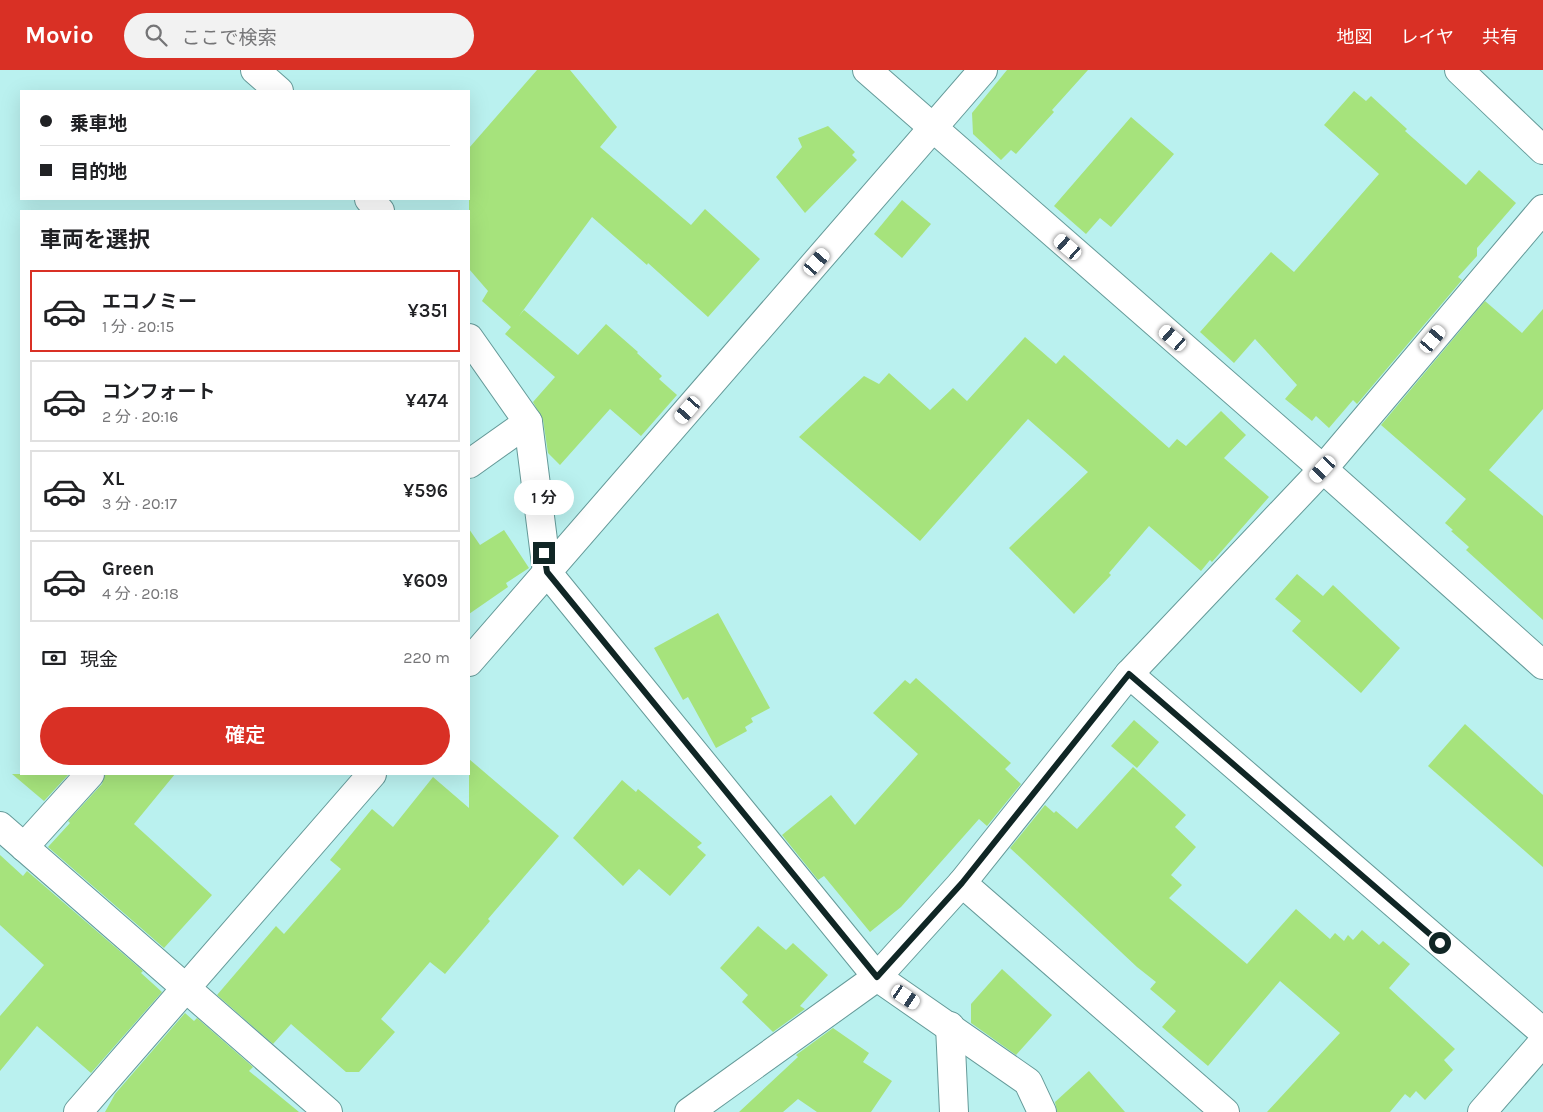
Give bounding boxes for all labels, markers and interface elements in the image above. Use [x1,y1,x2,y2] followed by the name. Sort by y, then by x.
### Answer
[124,13,474,58] search box
[25,21,94,49] text: Movio
[142,21,170,49] icon: search
[1337,26,1373,48] text: 地図
[1401,26,1454,48] text: レイヤ
[1482,26,1518,48] text: 共有
[182,27,277,49] text: ここで検索
[70,113,127,135] text: 乗車地
[70,161,127,183] text: 目的地
[40,227,150,253] text: 車両を選択
[1051,231,1084,263] car
[801,246,832,278] car
[42,289,87,334] icon: car
[102,291,197,313] text: エコノミー
[408,300,448,322] text: ¥351
[102,317,174,336] text: 1 分 · 20:15
[1156,322,1189,354] car
[1417,323,1448,355] car
[42,379,87,424] icon: car
[102,381,215,403] text: コンフォート
[406,390,448,412] text: ¥474
[672,394,703,426] car
[102,407,178,426] text: 2 分 · 20:16
[1307,453,1338,485] car
[102,468,124,490] text: XL
[42,469,87,514] icon: car
[403,480,448,502] text: ¥596
[514,480,574,516] callout: 1 分
[531,488,557,507] text: 1 分
[102,494,177,513] text: 3 分 · 20:17
[533,542,555,564] route end
[102,558,154,580] text: Green
[42,559,87,604] icon: car
[402,570,448,592] text: ¥609
[102,584,179,603] text: 4 分 · 20:18
[40,644,68,672] icon: cash
[403,648,450,667] text: 220 m
[80,649,118,671] text: 現金
[40,707,450,765] button: 確定
[1429,932,1451,954] route start
[889,982,922,1012] car

